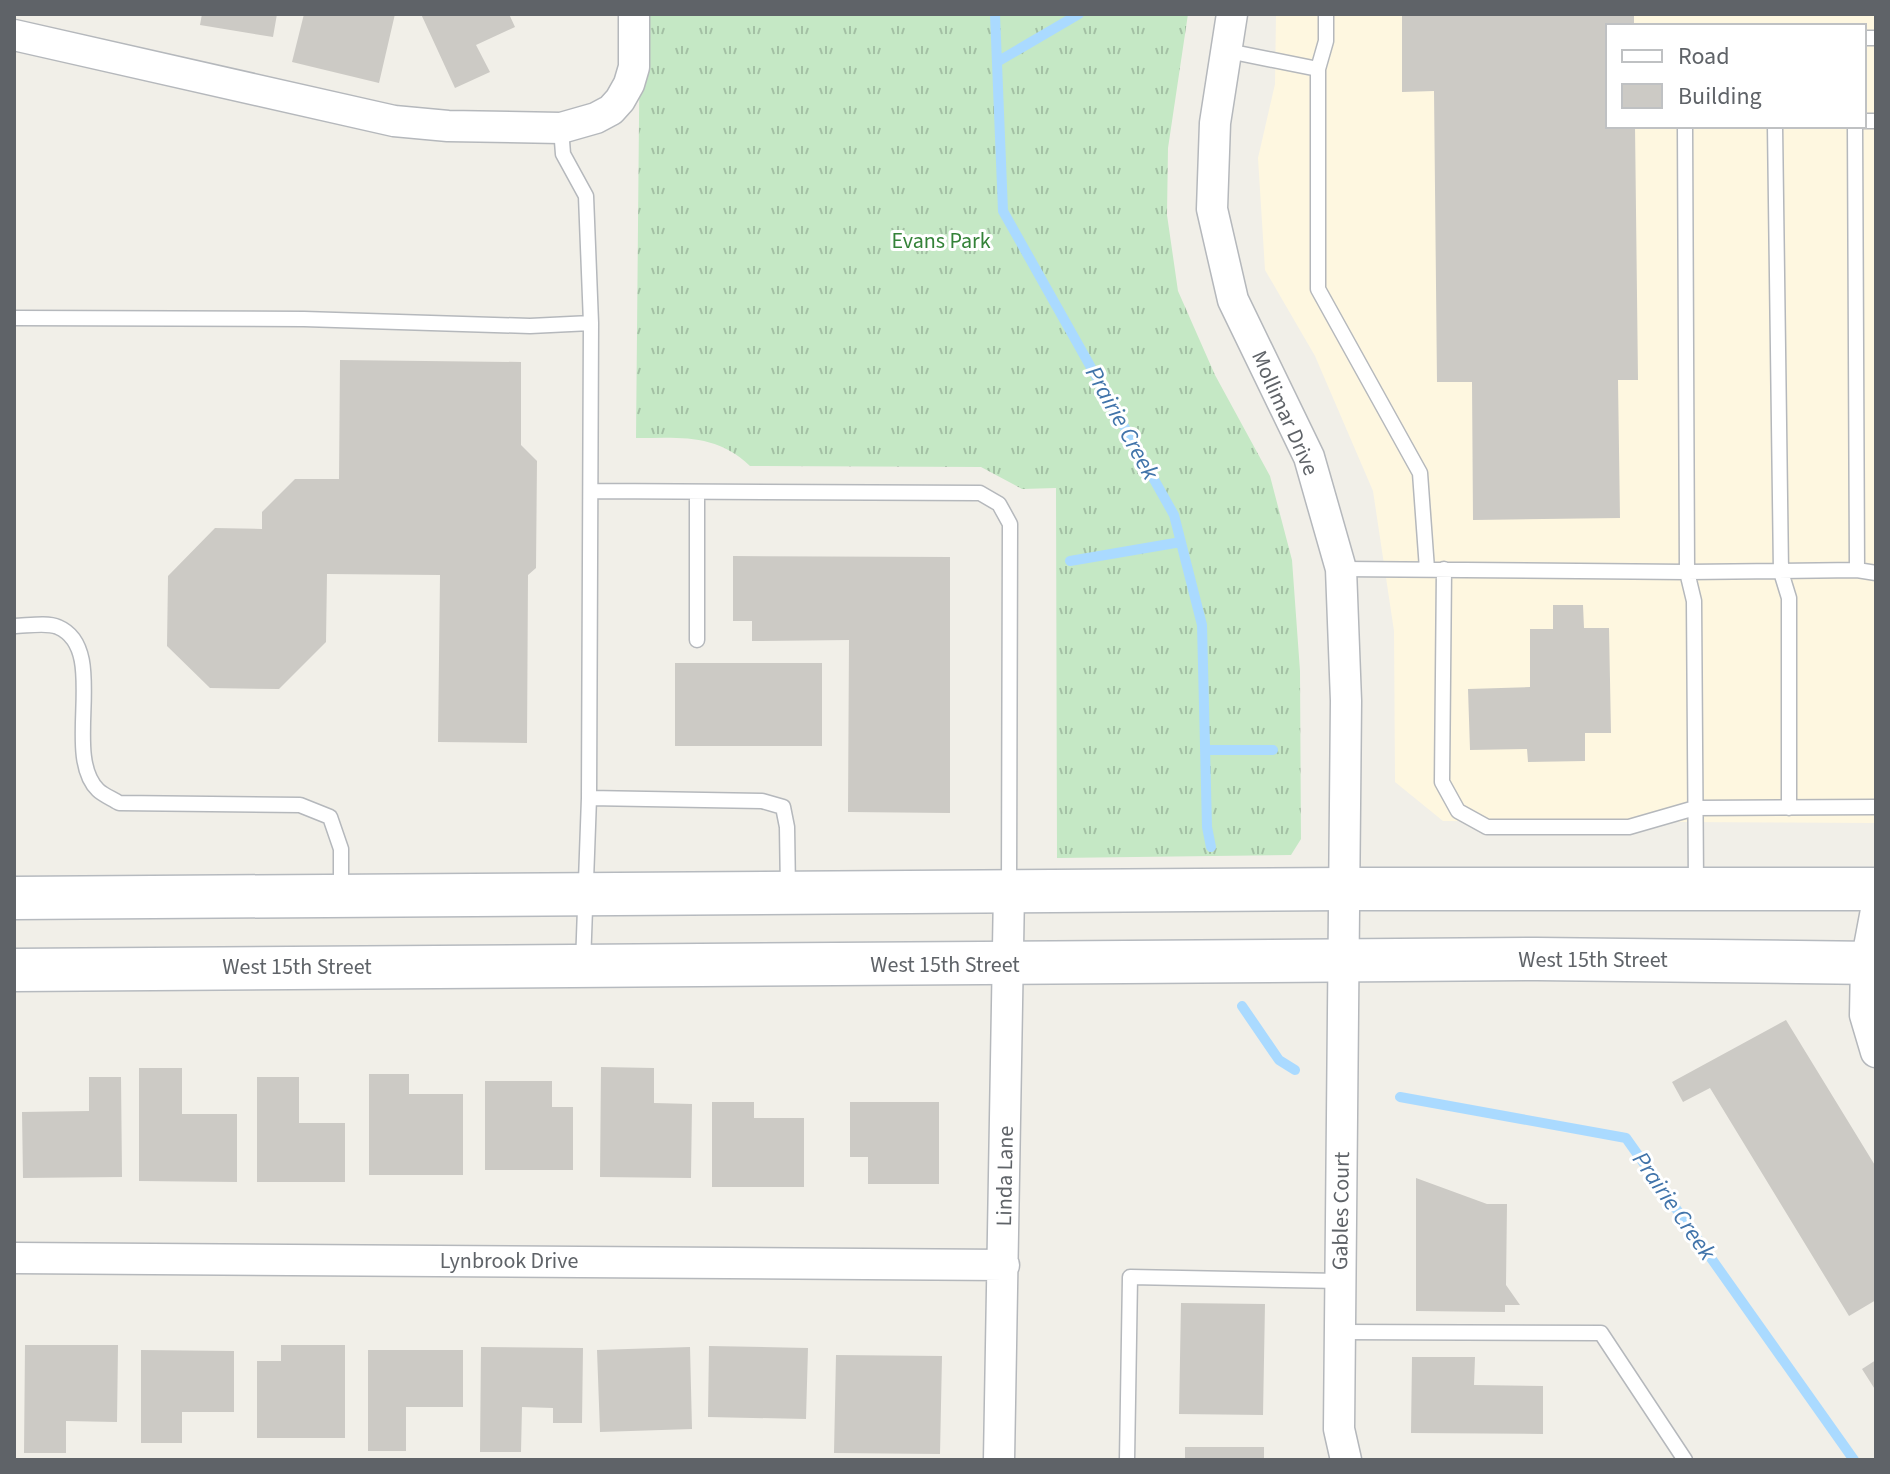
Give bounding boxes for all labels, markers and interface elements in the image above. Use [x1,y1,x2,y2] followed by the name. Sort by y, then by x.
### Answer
[1606,24,1866,128] legend
[1678,39,1730,74] text: Road
[1678,79,1762,114] text: Building
[891,225,991,257] park label: Evans Park
[1243,345,1327,481] street label: Mollimar Drive
[1076,360,1168,487] water label: Prairie Creek
[1518,944,1668,976] street label: West 15th Street
[870,949,1020,981] street label: West 15th Street
[222,951,372,983] street label: West 15th Street
[988,1125,1022,1227] street label: Linda Lane
[1624,1145,1725,1268] water label: Prairie Creek
[1324,1151,1358,1271] street label: Gables Court
[440,1245,578,1277] street label: Lynbrook Drive

